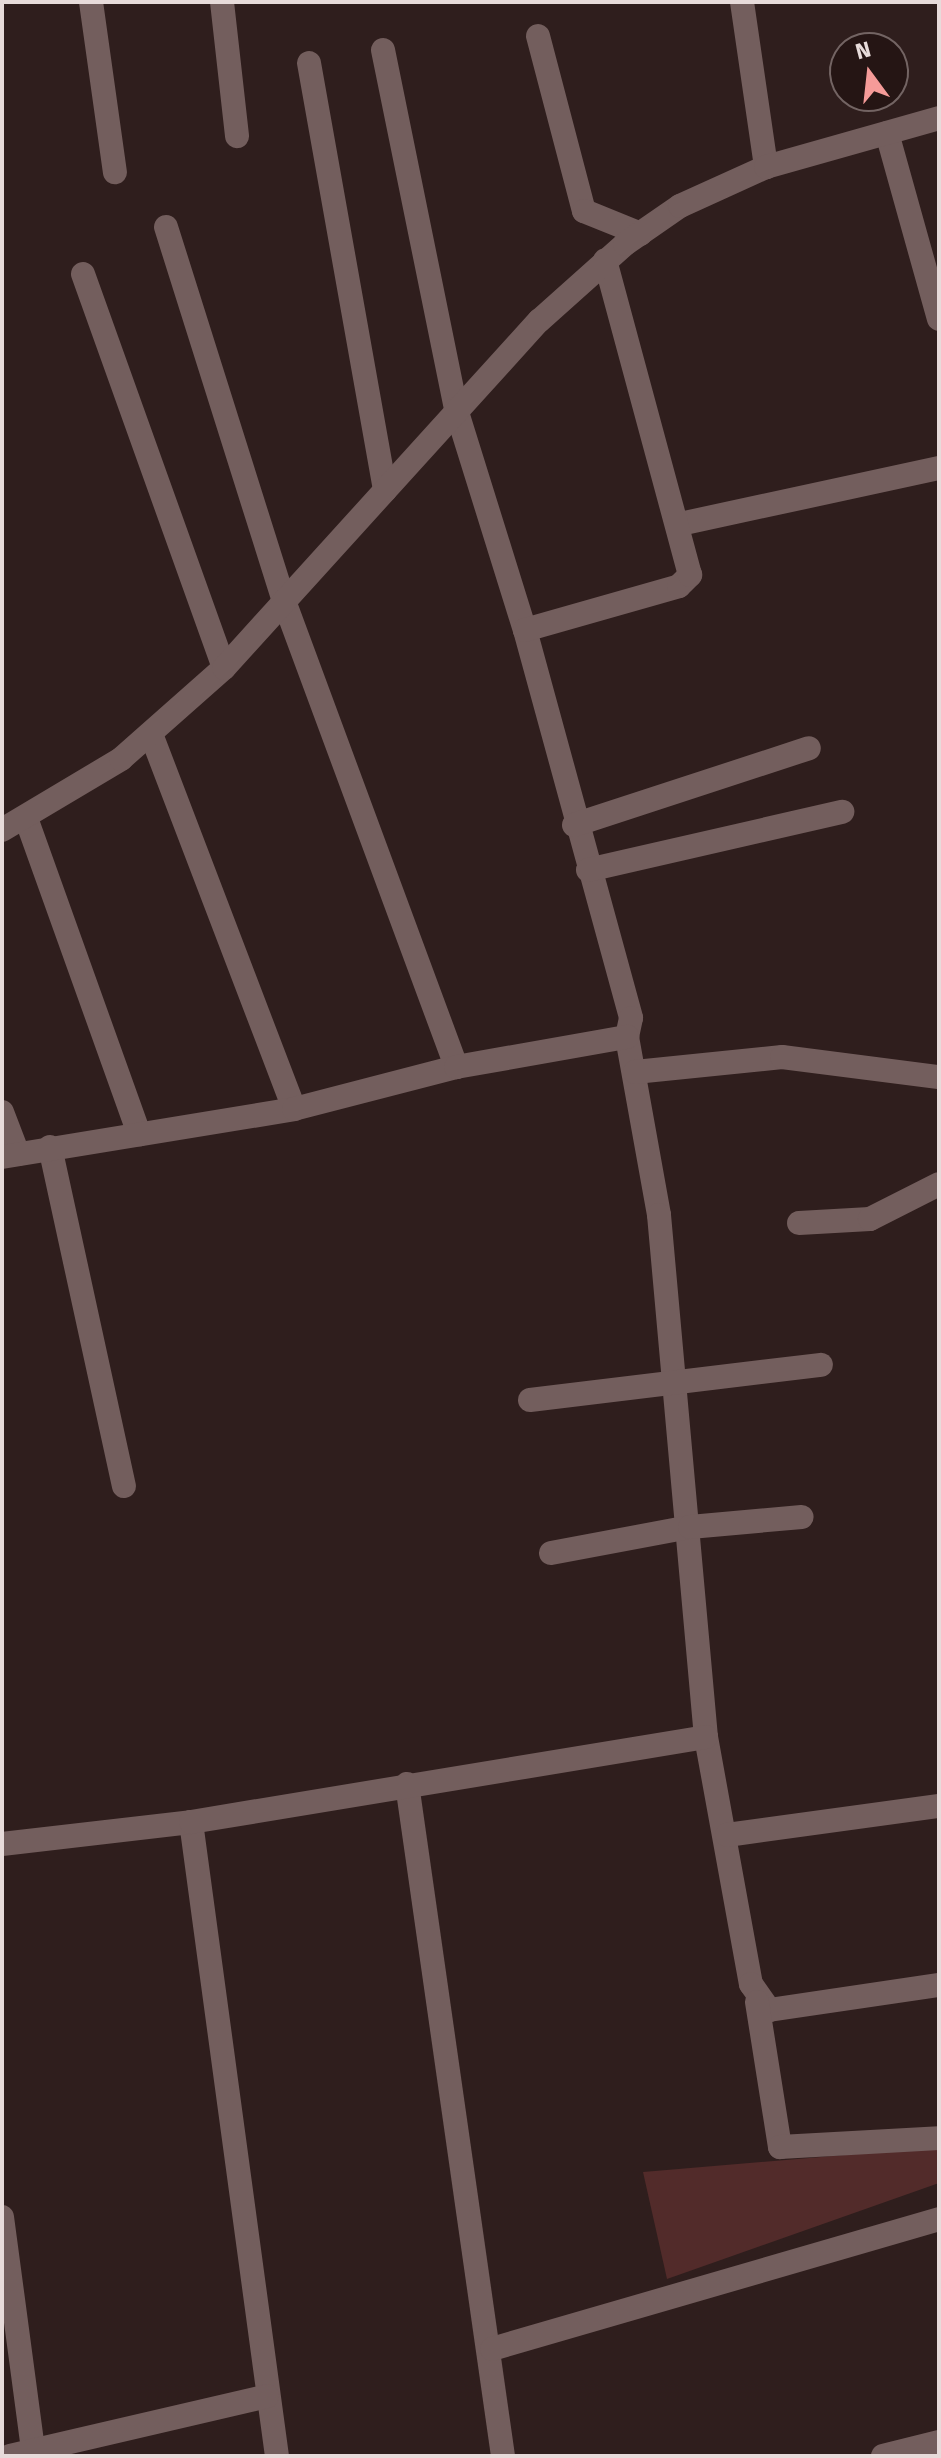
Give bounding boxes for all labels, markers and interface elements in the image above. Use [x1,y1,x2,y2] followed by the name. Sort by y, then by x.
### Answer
[829,32,909,112] north arrow
[853,35,874,65] text: N

